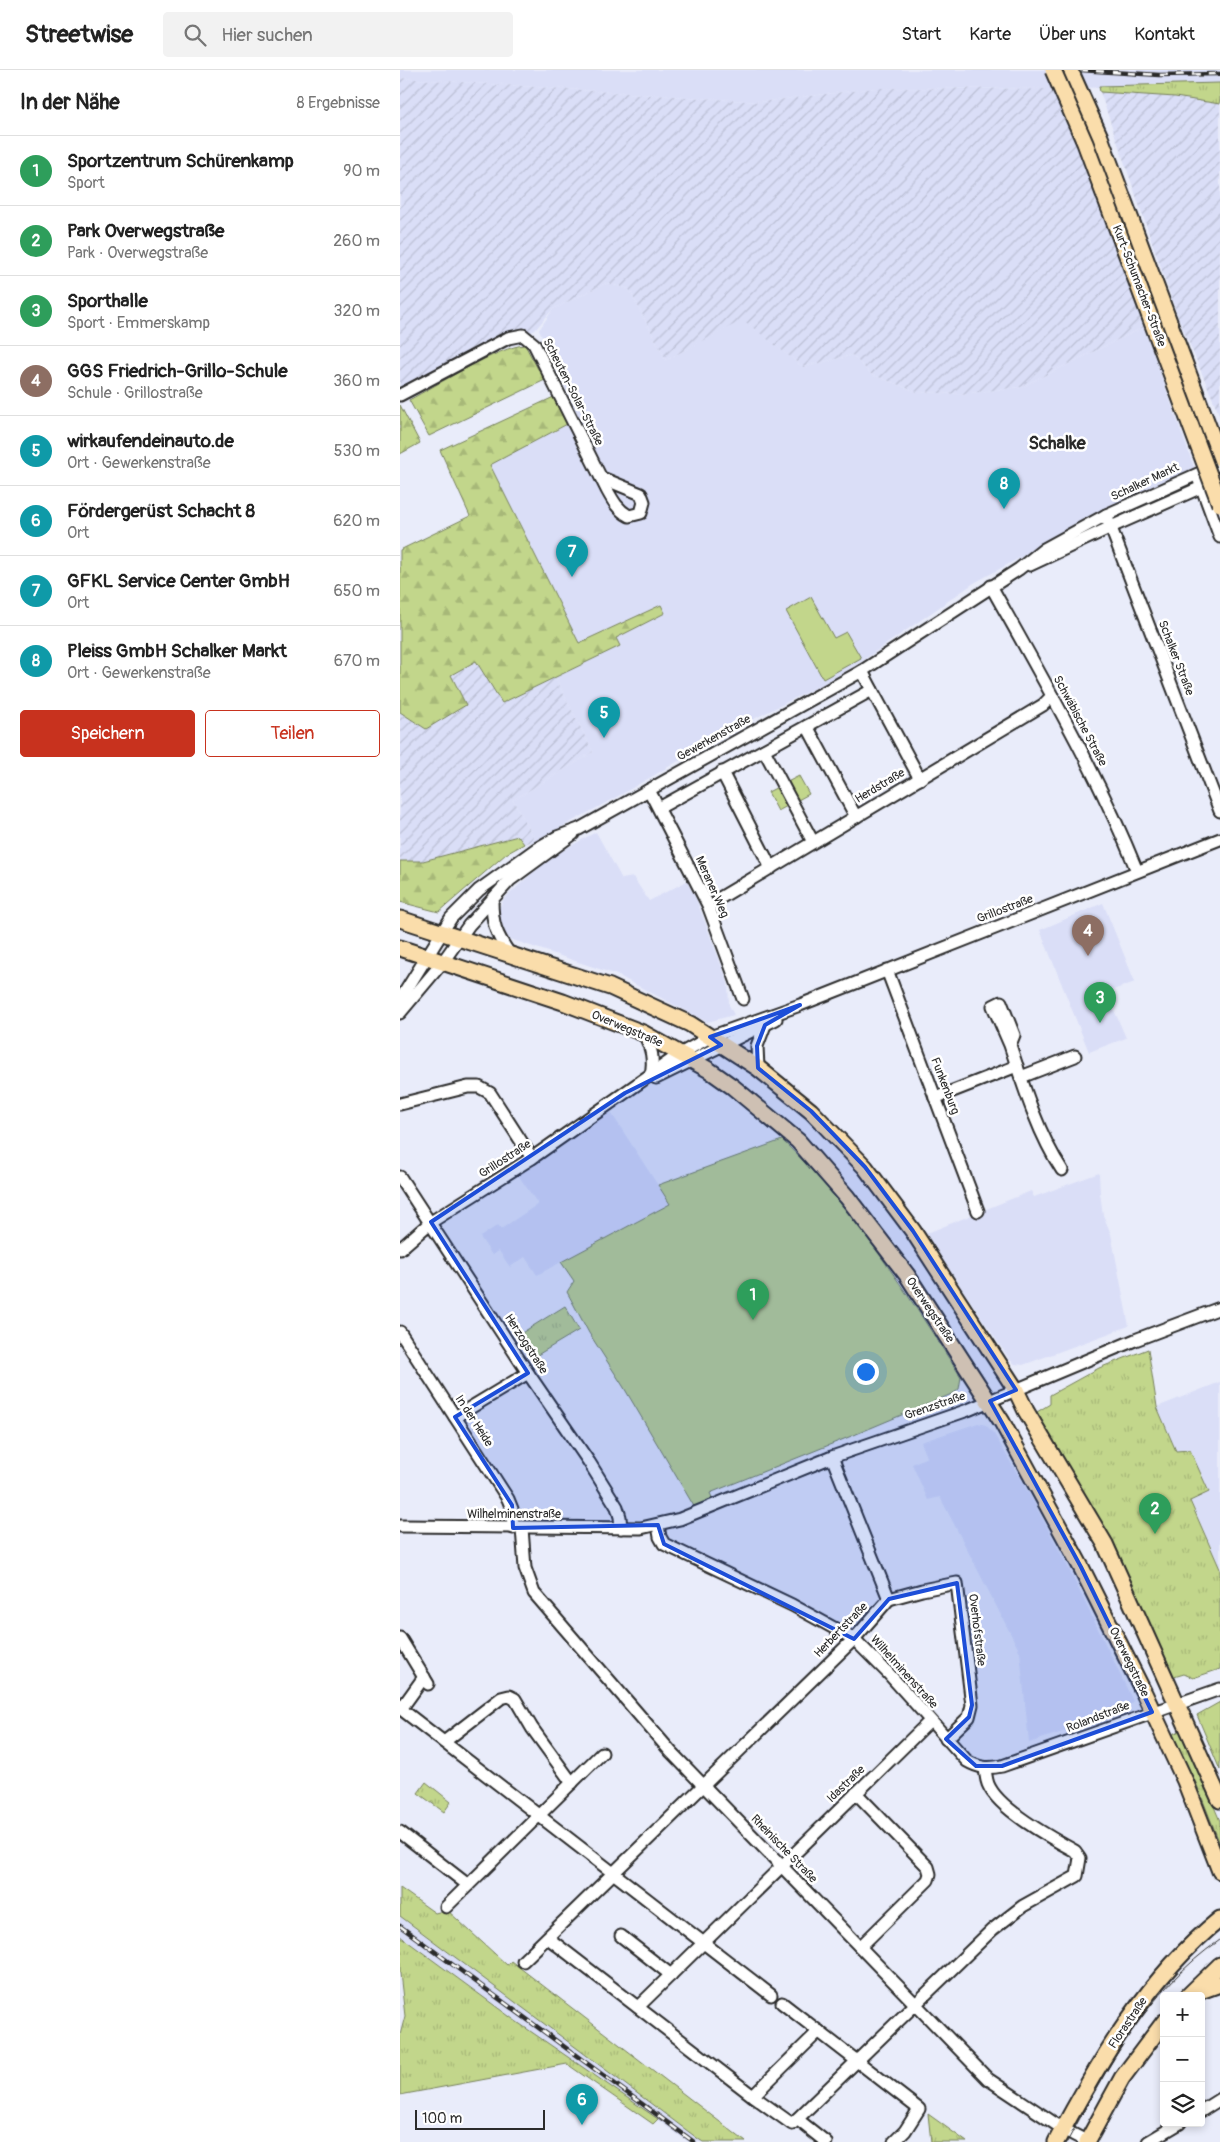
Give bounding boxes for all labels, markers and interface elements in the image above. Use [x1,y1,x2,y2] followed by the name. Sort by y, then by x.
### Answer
[163,12,513,57] search box
[25,20,133,49] text: Streetwise
[181,21,209,49] icon: search
[221,23,313,47] text: Hier suchen
[901,23,941,46] text: Start
[969,23,1011,46] text: Karte
[1039,23,1106,46] text: Über uns
[1134,23,1195,46] text: Kontakt
[20,89,120,116] text: In der Nähe
[297,93,380,113] text: 8 Ergebnisse
[67,149,294,173] text: Sportzentrum Schürenkamp
[33,161,39,181] text: 1
[343,161,380,181] text: 90 m
[67,173,105,193] text: Sport
[67,219,224,243] text: Park Overwegstraße
[1109,223,1169,349] street label: Kurt-Schumacher-Straße
[32,231,40,251] text: 2
[333,231,380,251] text: 260 m
[67,243,208,263] text: Park · Overwegstraße
[67,289,148,313] text: Sporthalle
[32,301,40,321] text: 3
[334,301,380,321] text: 320 m
[67,313,210,333] text: Sport · Emmerskamp
[539,336,607,448] street label: Scheuten-Solar-Straße
[67,359,288,383] text: GGS Friedrich-Grillo-Schule
[31,371,41,391] text: 4
[333,371,380,391] text: 360 m
[67,383,203,403] text: Schule · Grillostraße
[67,429,234,453] text: wirkaufendeinauto.de
[1028,432,1087,455] district label: Schalke
[32,441,40,461] text: 5
[334,441,380,461] text: 530 m
[67,453,211,473] text: Ort · Gewerkenstraße
[1109,460,1182,504] street label: Schalker Markt
[988,468,1020,509] pin: 8
[67,499,255,523] text: Fördergerüst Schacht 8
[31,511,41,531] text: 6
[333,511,380,531] text: 620 m
[67,523,89,543] text: Ort
[556,536,588,577] pin: 7
[67,569,290,593] text: GFKL Service Center GmbH
[32,581,40,601] text: 7
[333,581,380,601] text: 650 m
[67,593,89,613] text: Ort
[1155,618,1197,698] street label: Schalker Straße
[67,639,287,663] text: Pleiss GmbH Schalker Markt
[32,651,40,671] text: 8
[334,651,380,671] text: 670 m
[67,663,211,683] text: Ort · Gewerkenstraße
[1050,673,1110,769] street label: Schwäbische Straße
[588,697,620,738] pin: 5
[20,710,195,757] button: Speichern
[205,710,380,757] button: Teilen
[675,712,754,764] street label: Gewerkenstraße
[852,765,908,807] street label: Herdstraße
[692,854,732,920] street label: Meraner Weg
[975,891,1035,927] street label: Grillostraße
[1072,915,1104,956] pin: 4
[1084,982,1116,1023] pin: 3
[589,1007,665,1051] street label: Overwegstraße
[927,1055,963,1117] street label: Funkenburg
[476,1137,534,1181] street label: Grillostraße
[903,1274,957,1346] street label: Overwegstraße
[737,1279,769,1320] pin: 1
[501,1311,551,1377] street label: Herzogstraße
[853,1359,879,1385] your location
[903,1389,967,1423] street label: Grenzstraße
[452,1392,496,1450] street label: In der Heide
[1139,1493,1171,1534] pin: 2
[467,1507,561,1522] street label: Wilhelminenstraße
[965,1593,989,1667] street label: Overhofstraße
[811,1599,871,1661] street label: Herbertstraße
[1106,1625,1152,1699] street label: Overwegstraße
[867,1632,941,1712] street label: Wilhelminenstraße
[1064,1698,1132,1736] street label: Rolandstraße
[824,1762,868,1806] street label: Idastraße
[748,1812,820,1886] street label: Rheinische Straße
[1160,1992,1205,2127] map controls
[1160,1992,1205,2037] button: +
[1105,1994,1151,2052] street label: Florastraße
[1160,2037,1205,2082] button: −
[1160,2082,1205,2127] button: layers
[566,2084,598,2125] pin: 6
[415,2107,545,2130] scale bar
[422,2110,462,2127] text: 100 m

